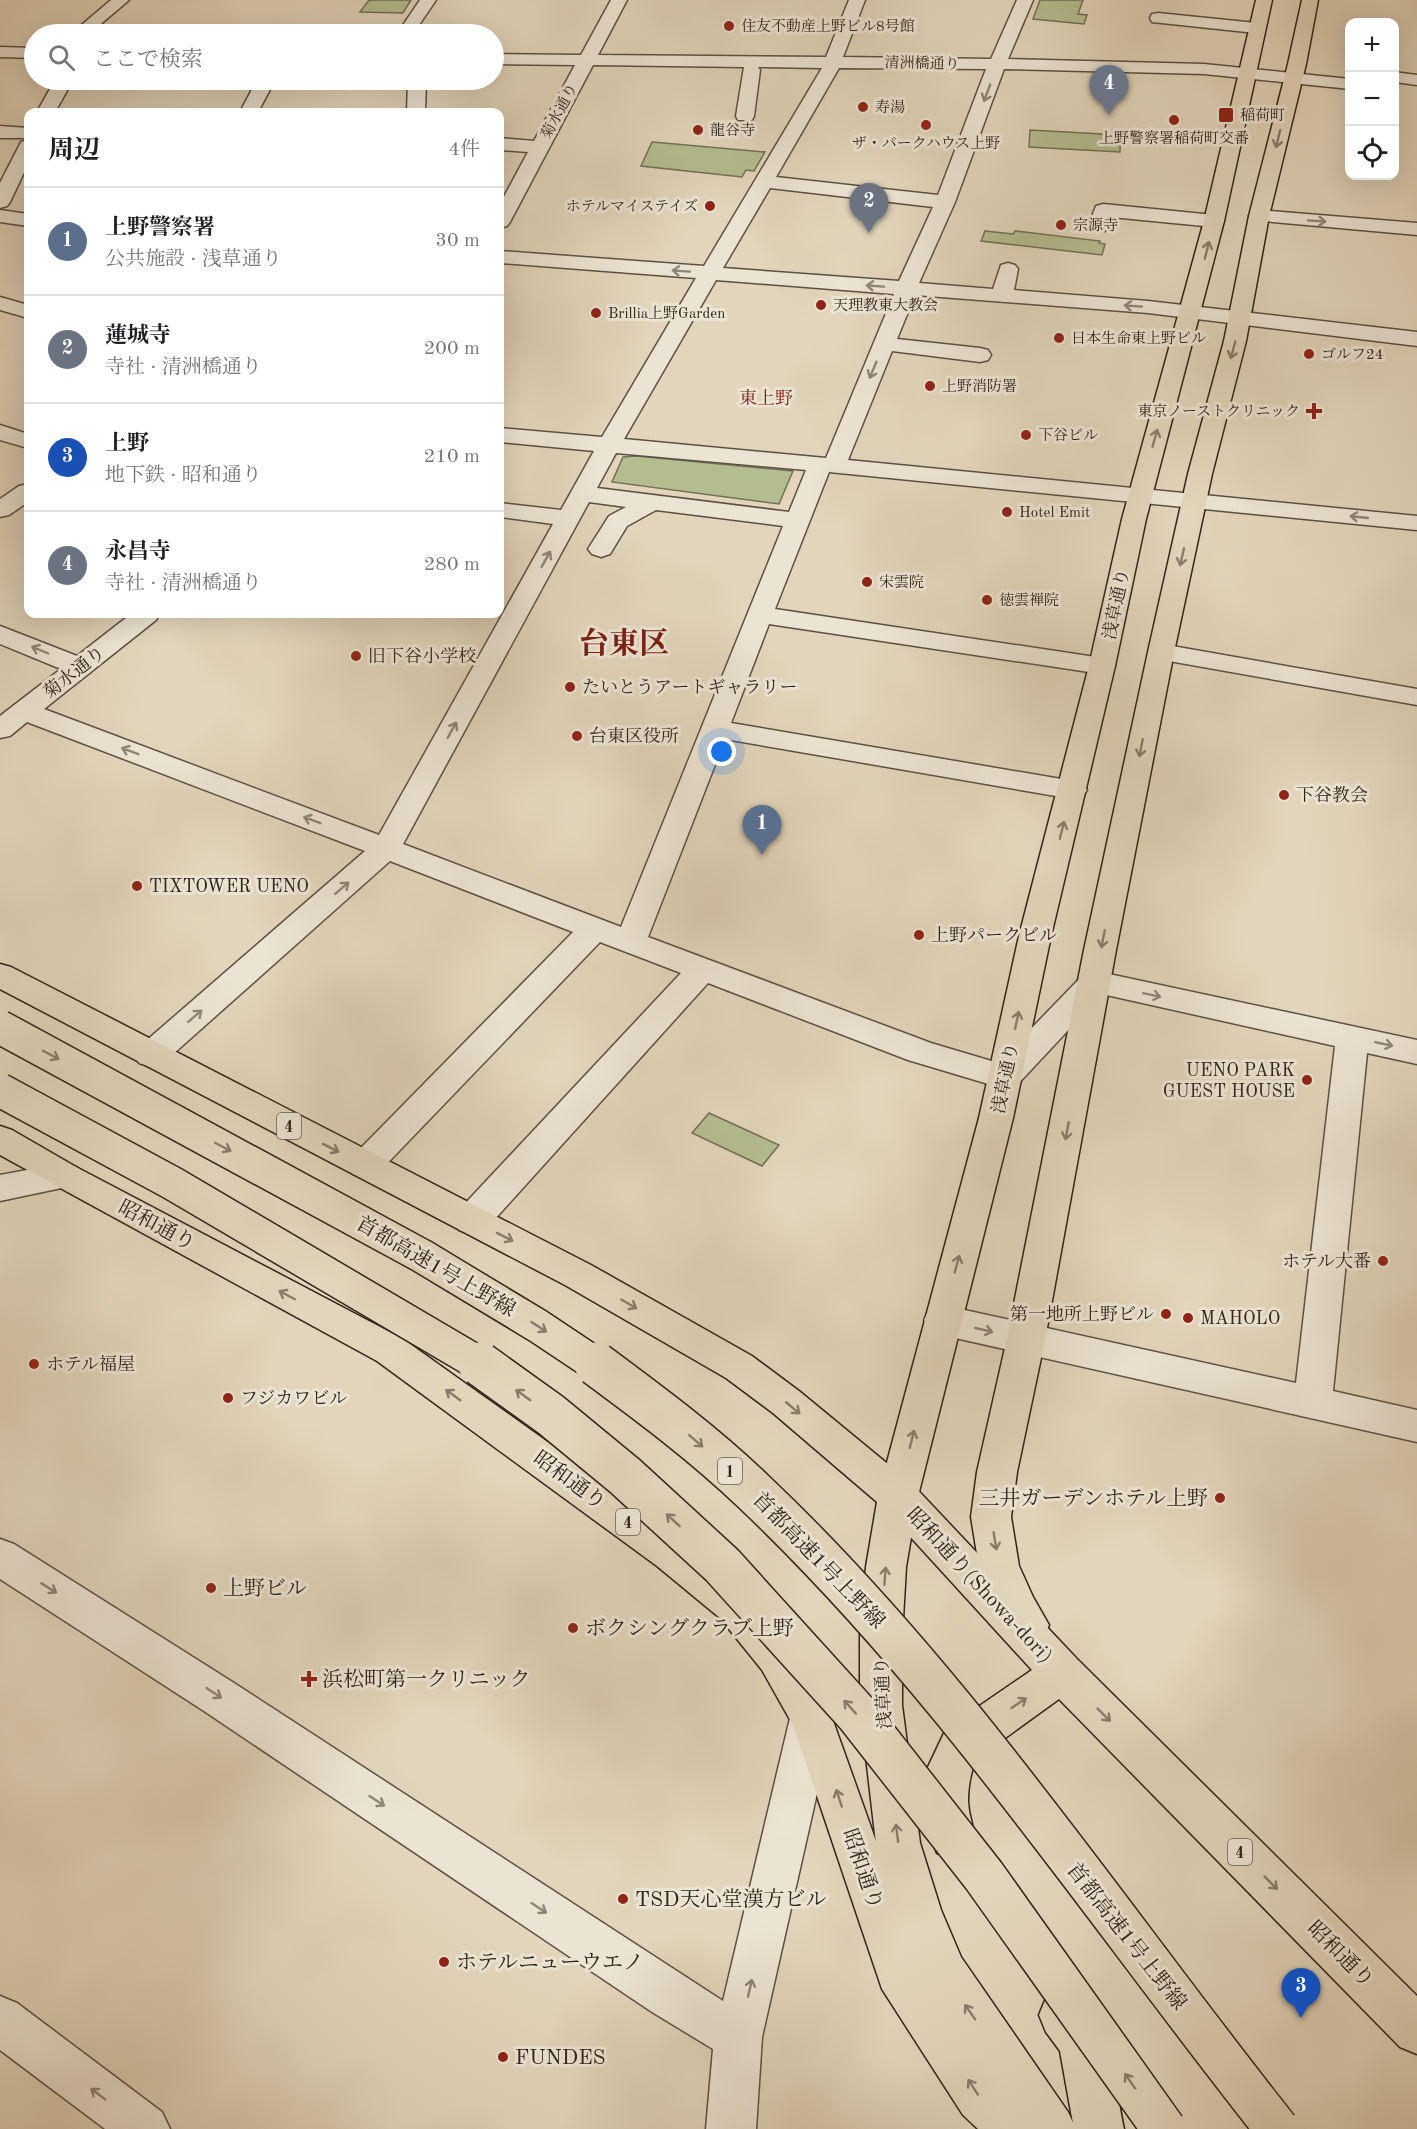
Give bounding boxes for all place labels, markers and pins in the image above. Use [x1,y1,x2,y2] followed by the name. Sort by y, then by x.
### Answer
[741,17,915,35] place label: 住友不動産上野ビル8号館
[722,19,736,33] marker: 住友不動産上野ビル8号館
[1090,66,1128,115] pin: 4
[875,99,905,116] place label: 寿湯
[856,100,870,114] marker: 寿湯
[1217,106,1235,124] marker: 稲荷町
[1240,107,1285,124] place label: 稲荷町
[1167,113,1181,127] marker: 上野警察署稲荷町交番
[919,118,933,132] marker: ザ・パークハウス上野
[710,122,755,139] place label: 龍谷寺
[691,123,705,137] marker: 龍谷寺
[1099,130,1249,147] place label: 上野警察署稲荷町交番
[852,135,1000,152] place label: ザ・パークハウス上野
[850,184,888,233] pin: 2
[566,198,698,215] place label: ホテルマイステイズ
[703,199,717,213] marker: ホテルマイステイズ
[1073,217,1118,234] place label: 宗源寺
[1054,218,1068,232] marker: 宗源寺
[833,297,938,314] place label: 天理教東大教会
[814,298,828,312] marker: 天理教東大教会
[608,305,725,322] place label: Brillia上野Garden
[589,306,603,320] marker: Brillia上野Garden
[1071,330,1206,347] place label: 日本生命東上野ビル
[1052,331,1066,345] marker: 日本生命東上野ビル
[1302,347,1316,361] marker: ゴルフ24
[1321,347,1383,363] place label: ゴルフ24
[942,378,1017,395] place label: 上野消防署
[923,379,937,393] marker: 上野消防署
[1305,402,1323,420] marker: 東京ノーストクリニック
[1137,403,1300,420] place label: 東京ノーストクリニック
[1038,427,1098,444] place label: 下谷ビル
[1019,428,1033,442] marker: 下谷ビル
[1000,505,1014,519] marker: Hotel Emit
[1019,506,1090,521] place label: Hotel Emit
[879,574,924,591] place label: 宋雲院
[860,575,874,589] marker: 宋雲院
[999,592,1059,609] place label: 徳雲禅院
[980,593,994,607] marker: 徳雲禅院
[368,646,476,666] place label: 旧下谷小学校
[349,649,363,663] marker: 旧下谷小学校
[582,678,797,697] place label: たいとうアートギャラリー
[563,680,577,694] marker: たいとうアートギャラリー
[589,726,679,746] place label: 台東区役所
[570,729,584,743] marker: 台東区役所
[1296,785,1368,805] place label: 下谷教会
[1277,788,1291,802] marker: 下谷教会
[742,806,782,855] pin: 1
[149,878,309,896] place label: TIXTOWER UENO
[130,879,144,893] marker: TIXTOWER UENO
[931,925,1057,945] place label: 上野パークビル
[912,928,926,942] marker: 上野パークビル
[1163,1062,1295,1101] place label: UENO PARK GUEST HOUSE
[1300,1073,1314,1087] marker: UENO PARK GUEST HOUSE
[1282,1251,1371,1271] place label: ホテル大番
[1376,1254,1390,1268] marker: ホテル大番
[1010,1304,1154,1324] place label: 第一地所上野ビル
[1159,1307,1173,1321] marker: 第一地所上野ビル
[1200,1310,1280,1328] place label: MAHOLO
[1181,1311,1195,1325] marker: MAHOLO
[46,1354,135,1374] place label: ホテル福屋
[27,1357,41,1371] marker: ホテル福屋
[240,1389,347,1408] place label: フジカワビル
[221,1391,235,1405] marker: フジカワビル
[978,1487,1208,1510] place label: 三井ガーデンホテル上野
[1213,1491,1227,1505] marker: 三井ガーデンホテル上野
[223,1577,307,1600] place label: 上野ビル
[204,1581,218,1595] marker: 上野ビル
[585,1617,794,1640] place label: ボクシングクラブ上野
[566,1621,580,1635] marker: ボクシングクラブ上野
[322,1668,531,1691] place label: 浜松町第一クリニック
[300,1670,318,1688] marker: 浜松町第一クリニック
[635,1888,826,1911] place label: TSD天心堂漢方ビル
[616,1892,630,1906] marker: TSD天心堂漢方ビル
[456,1952,644,1974] place label: ホテルニューウエノ
[437,1955,451,1969] marker: ホテルニューウエノ
[1282,1968,1320,2018] pin: 3
[515,2048,606,2069] place label: FUNDES
[496,2050,510,2064] marker: FUNDES

